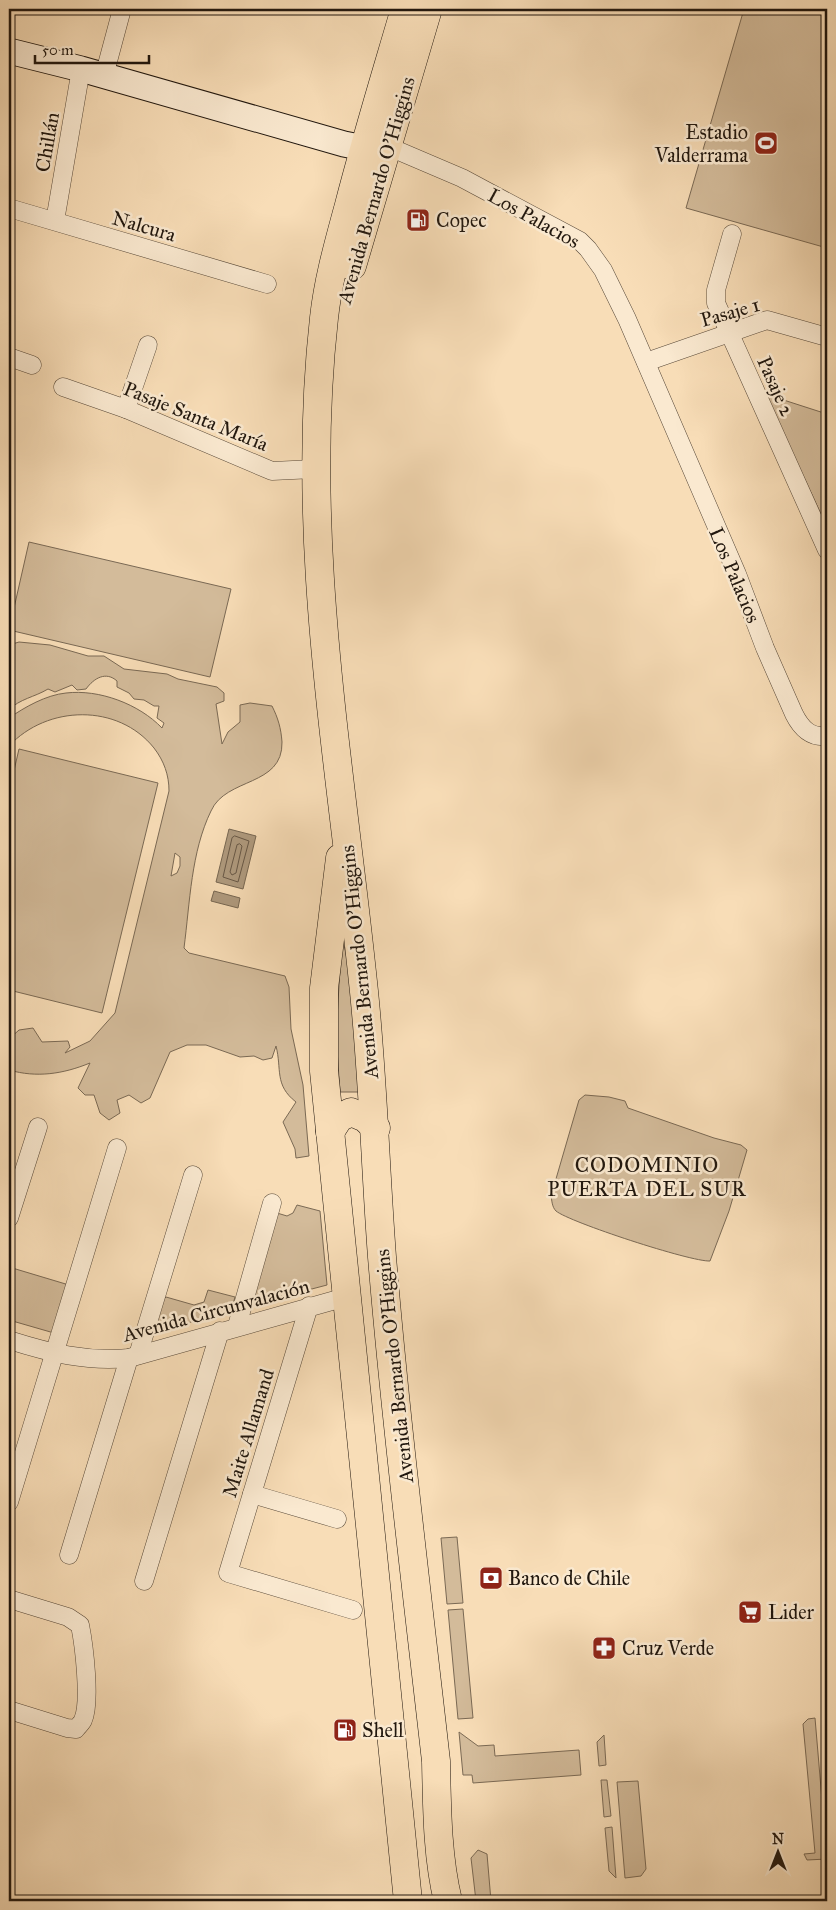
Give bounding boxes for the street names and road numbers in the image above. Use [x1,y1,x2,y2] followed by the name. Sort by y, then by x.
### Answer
[332,74,421,307] street label: Avenida Bernardo O'Higgins
[30,110,64,174] street label: Chillán
[484,183,584,253] street label: Los Palacios
[109,205,179,247] street label: Nalcura
[698,292,763,332] street label: Pasaje 1
[752,352,800,420] street label: Pasaje 2
[120,376,272,456] street label: Pasaje Santa María
[704,524,766,626] street label: Los Palacios
[335,844,384,1081] street label: Avenida Bernardo O'Higgins
[370,1248,419,1485] street label: Avenida Bernardo O'Higgins
[119,1273,312,1347] street label: Avenida Circunvalación
[217,1366,279,1500] street label: Maite Allamand

